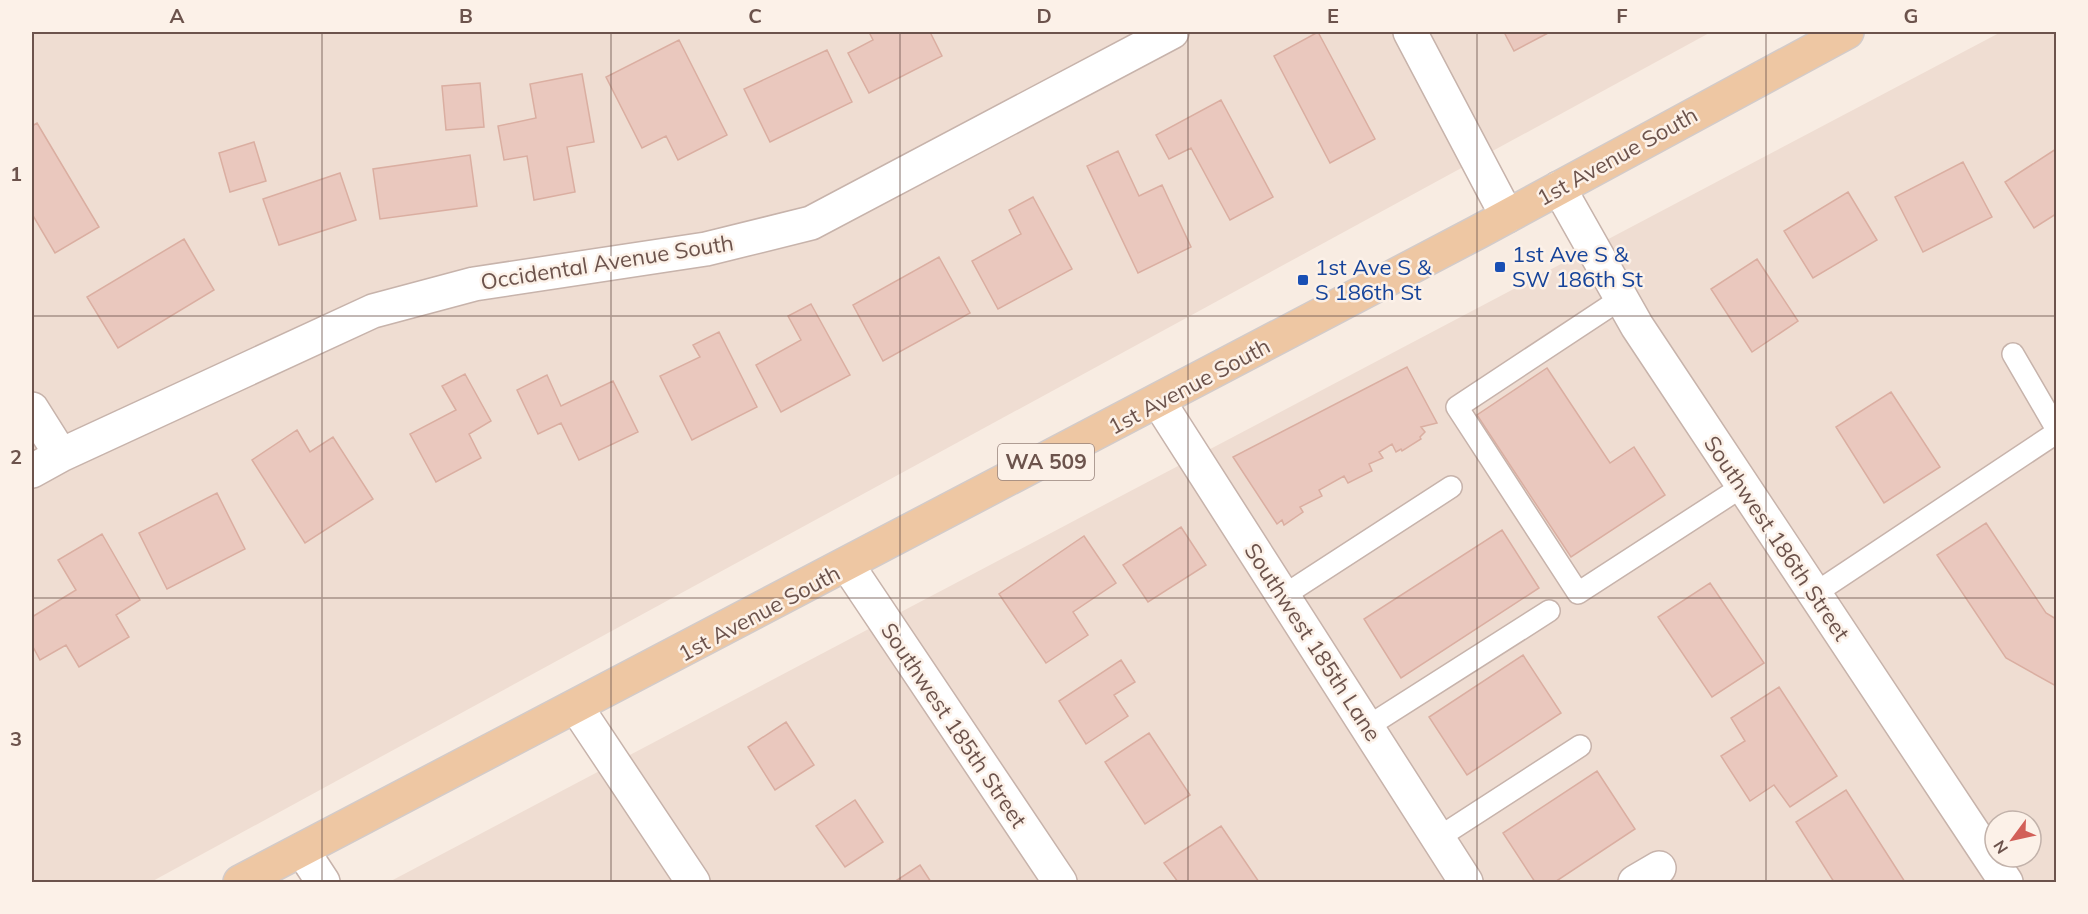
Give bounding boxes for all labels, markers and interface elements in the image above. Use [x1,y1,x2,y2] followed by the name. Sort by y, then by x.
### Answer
[170,3,185,28] text: A
[459,3,473,28] text: B
[748,3,762,28] text: C
[1036,3,1052,28] text: D
[1327,3,1339,28] text: E
[1616,3,1628,28] text: F
[1904,3,1918,28] text: G
[1532,100,1702,212] street label: 1st Avenue South
[10,161,22,186] text: 1
[479,228,735,296] street label: Occidental Avenue South
[1512,240,1643,293] place label: 1st Ave S & SW 186th St
[1315,253,1433,306] place label: 1st Ave S & S 186th St
[1493,260,1507,274] marker: 1st Ave S & SW 186th St
[1296,273,1310,287] marker: 1st Ave S & S 186th St
[1103,332,1275,440] street label: 1st Avenue South
[1698,430,1856,646] street label: Southwest 186th Street
[10,444,22,469] text: 2
[998,444,1094,480] road number: WA 509
[1238,538,1388,746] street label: Southwest 185th Lane
[673,559,845,667] street label: 1st Avenue South
[875,617,1033,833] street label: Southwest 185th Street
[10,726,22,751] text: 3
[1983,809,2043,869] north arrow
[1989,837,2012,858] text: N

